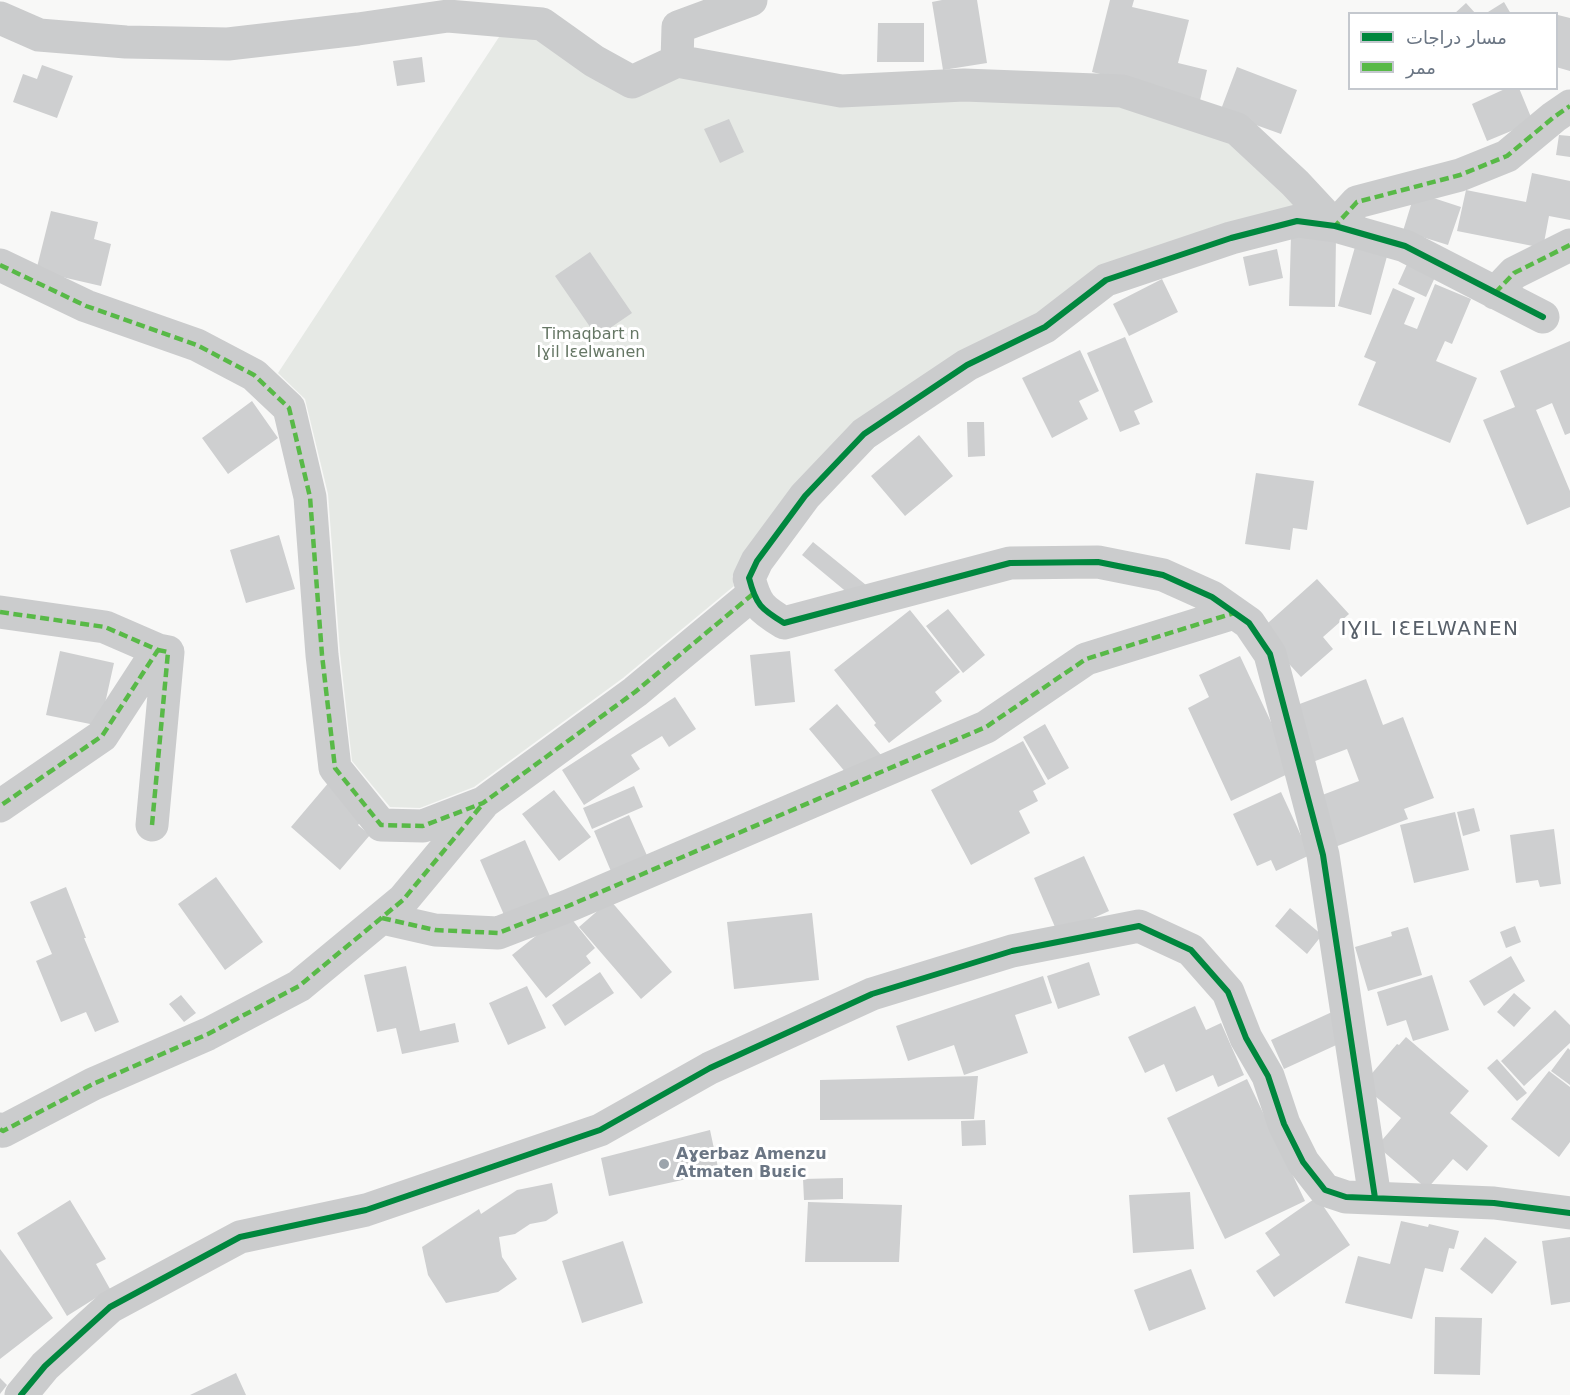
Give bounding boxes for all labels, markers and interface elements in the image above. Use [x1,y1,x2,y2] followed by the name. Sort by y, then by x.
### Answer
[1348,12,1558,90] legend
[1406,27,1507,48] text: مسار دراجات
[1406,57,1436,78] text: ممر
[537,325,645,363] park label: Timaqbart n Iɣil Iɛelwanen
[1340,618,1520,642] district label: IƔIL IƐELWANEN
[676,1145,827,1183] place label: Aɣerbaz Amenzu Atmaten Buɛic
[657,1157,671,1171] marker: Aɣerbaz Amenzu Atmaten Buɛic

